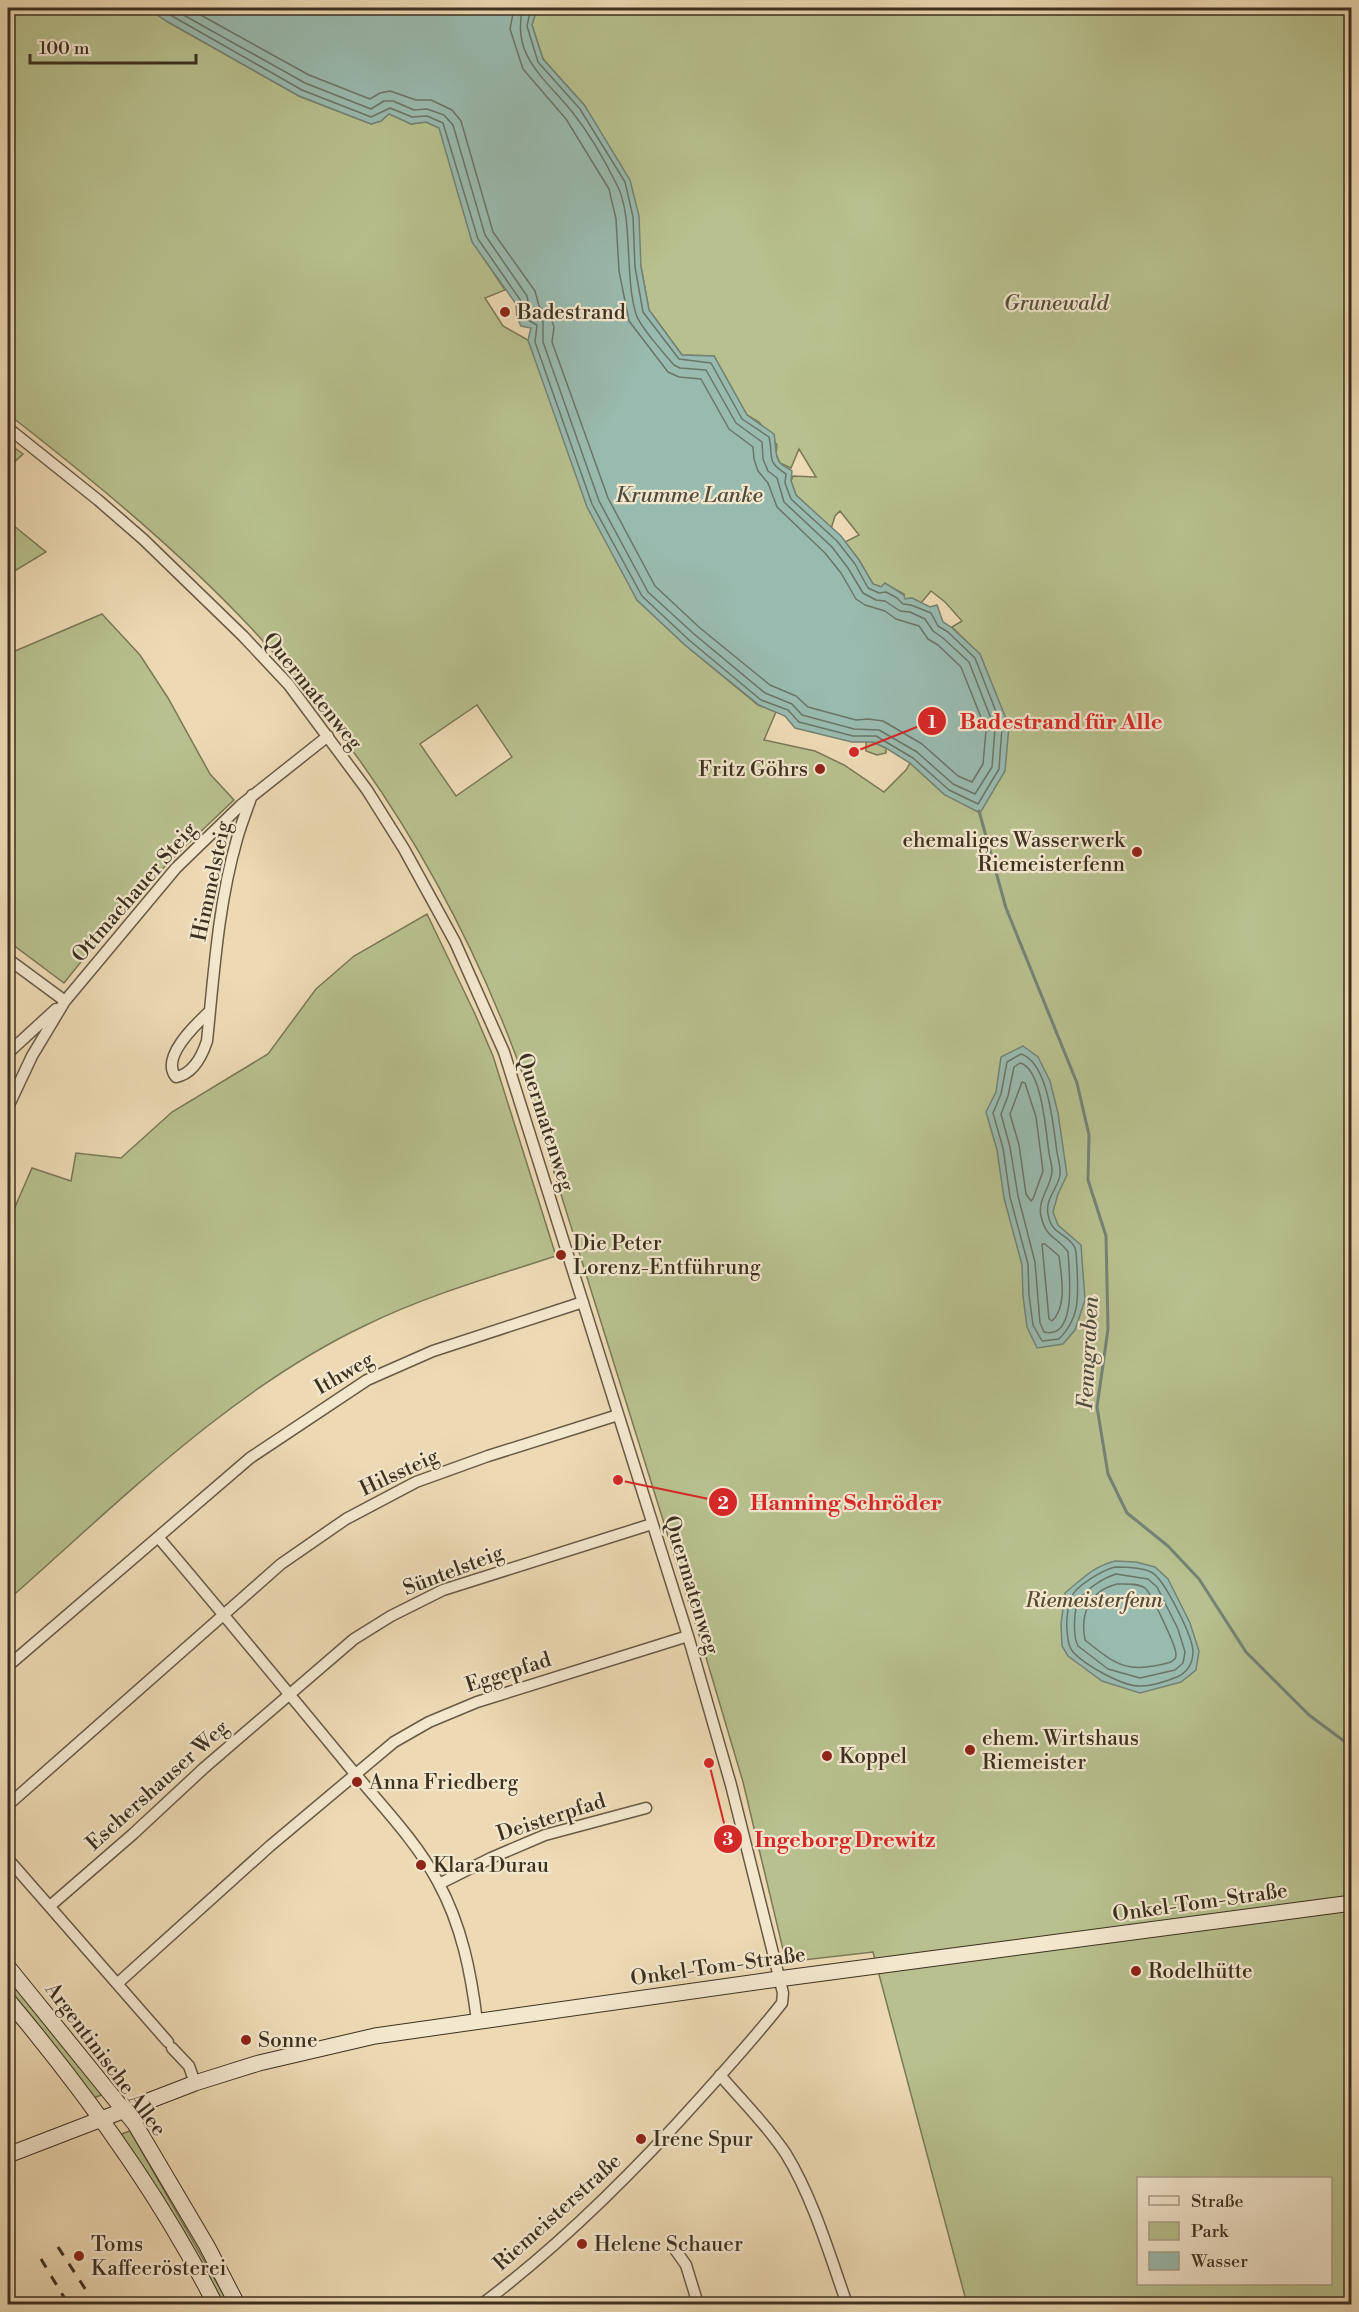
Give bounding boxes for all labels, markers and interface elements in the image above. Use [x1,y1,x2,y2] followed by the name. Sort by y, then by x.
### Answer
[30,27,196,65] scale bar
[39,37,90,60] text: 100 m
[1004,291,1110,317] park label: Grunewald
[516,300,626,326] place label: Badestrand
[498,305,512,319] marker: Badestrand
[615,482,763,509] water label: Krumme Lanke
[257,628,368,756] street label: Quermatenweg
[917,701,1175,741] callout: Badestrand für Alle
[959,709,1163,736] text: Badestrand für Alle
[928,711,937,734] text: 1
[698,757,808,783] place label: Fritz Göhrs
[813,762,827,776] marker: Fritz Göhrs
[67,817,203,968] street label: Ottmachauer Steig
[187,819,237,944] street label: Himmelsteig
[902,828,1126,878] place label: ehemaliges Wasserwerk Riemeisterfenn
[1130,845,1144,859] marker: ehemaliges Wasserwerk Riemeisterfenn
[510,1050,580,1195] street label: Quermatenweg
[573,1231,761,1281] place label: Die Peter Lorenz-Entführung
[554,1248,568,1262] marker: Die Peter Lorenz-Entführung
[1072,1295,1105,1411] water label: Fenngraben
[310,1347,379,1401] street label: Ithweg
[356,1443,443,1502] street label: Hilssteig
[708,1482,954,1522] callout: Hanning Schröder
[750,1490,942,1517] text: Hanning Schröder
[717,1492,729,1515] text: 2
[658,1513,725,1658] street label: Quermatenweg
[399,1540,507,1602] street label: Süntelsteig
[1024,1588,1163,1614] park label: Riemeisterfenn
[462,1647,555,1699] street label: Eggepfad
[81,1715,234,1857] street label: Eschershauser Weg
[982,1726,1139,1776] place label: ehem. Wirtshaus Riemeister
[963,1743,977,1757] marker: ehem. Wirtshaus Riemeister
[839,1744,907,1770] place label: Koppel
[820,1749,834,1763] marker: Koppel
[368,1770,518,1796] place label: Anna Friedberg
[350,1775,364,1789] marker: Anna Friedberg
[494,1788,609,1848] street label: Deisterpfad
[713,1819,948,1859] callout: Ingeborg Drewitz
[755,1827,935,1854] text: Ingeborg Drewitz
[723,1828,734,1851] text: 3
[433,1853,549,1879] place label: Klara Durau
[414,1858,428,1872] marker: Klara Durau
[1111,1878,1289,1928] street label: Onkel-Tom-Straße
[629,1942,807,1992] street label: Onkel-Tom-Straße
[1148,1959,1253,1985] place label: Rodelhütte
[1129,1964,1143,1978] marker: Rodelhütte
[38,1977,172,2142] street label: Argentinische Allee
[258,2028,318,2054] place label: Sonne
[239,2033,253,2047] marker: Sonne
[653,2127,753,2153] place label: Irene Spur
[634,2132,648,2146] marker: Irene Spur
[488,2149,627,2277] street label: Riemeisterstraße
[1137,2177,1332,2285] legend
[1191,2190,1244,2213] text: Straße
[1191,2220,1230,2243] text: Park
[91,2232,226,2282] place label: Toms Kaffeerösterei
[594,2232,743,2258] place label: Helene Schauer
[575,2237,589,2251] marker: Helene Schauer
[72,2249,86,2263] marker: Toms Kaffeerösterei
[1190,2250,1248,2273] text: Wasser

